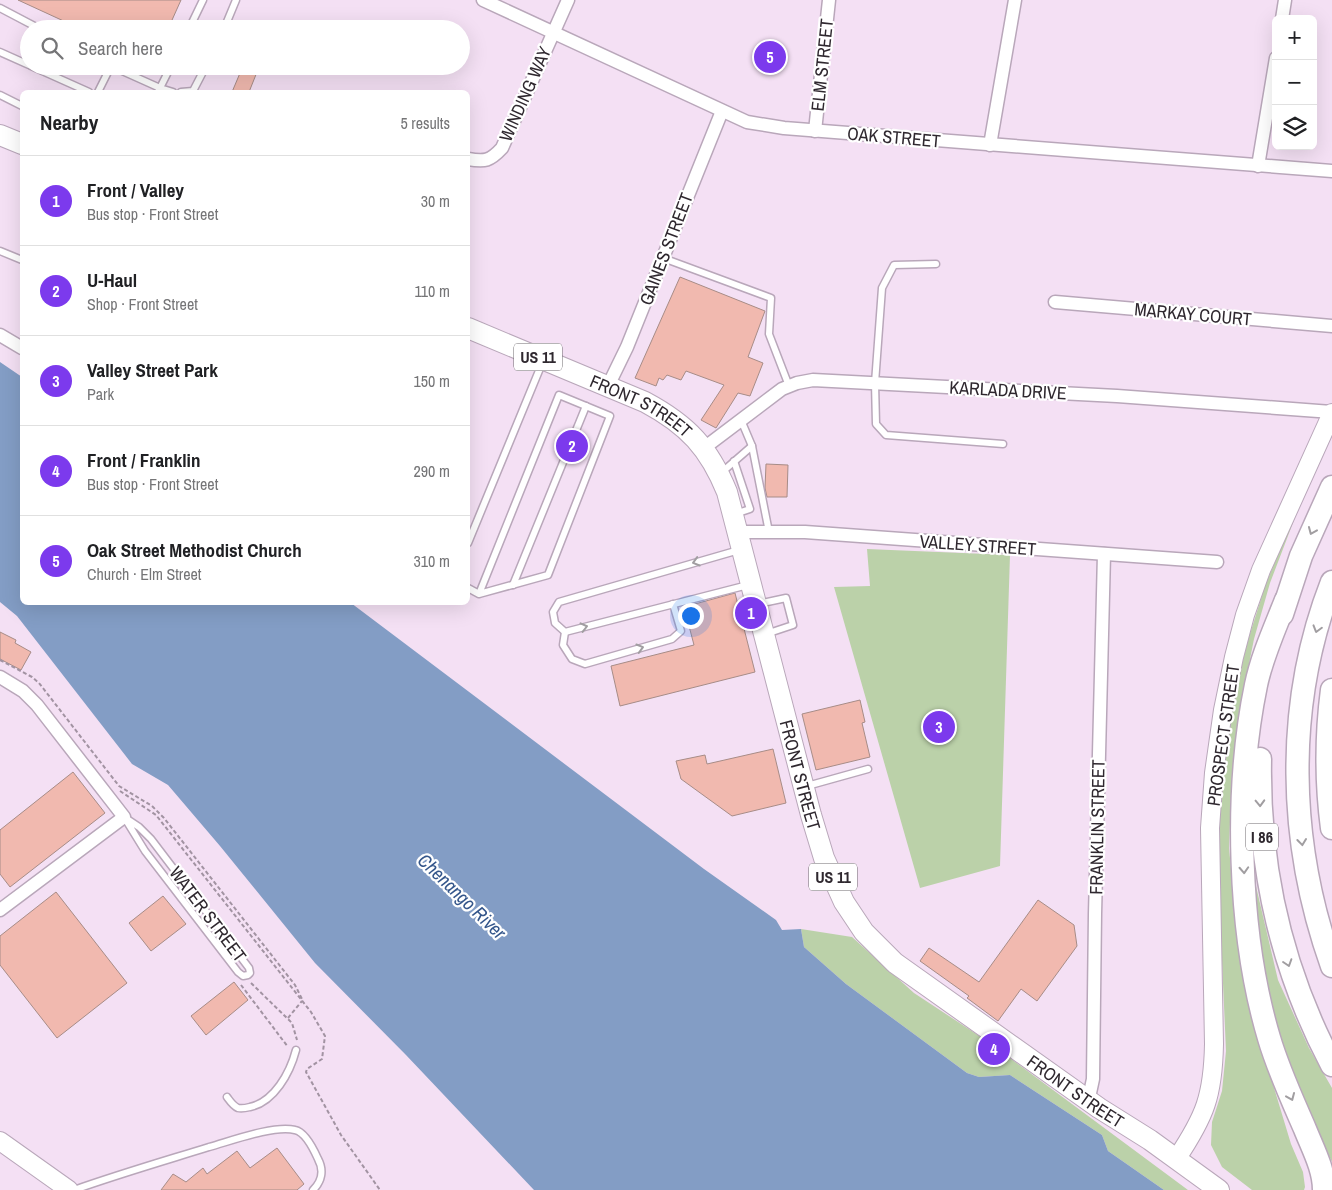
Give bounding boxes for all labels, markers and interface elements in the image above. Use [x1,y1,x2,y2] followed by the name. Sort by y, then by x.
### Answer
[1272,15,1317,150] map controls
[1272,15,1317,60] button: +
[805,18,839,112] street label: ELM STREET
[20,20,470,75] search box
[38,34,66,62] icon: search
[78,35,163,61] text: Search here
[754,38,786,76] pin: 5
[493,42,557,146] street label: WINDING WAY
[1272,60,1317,105] button: −
[1272,105,1317,150] button: layers
[40,108,98,137] text: Nearby
[400,112,450,134] text: 5 results
[846,120,942,154] street label: OAK STREET
[87,177,184,203] text: Front / Valley
[633,189,699,309] street label: GAINES STREET
[52,190,60,212] text: 1
[421,190,450,212] text: 30 m
[87,203,218,225] text: Bus stop · Front Street
[87,267,137,293] text: U-Haul
[52,280,60,302] text: 2
[414,280,450,302] text: 110 m
[87,293,198,315] text: Shop · Front Street
[1133,296,1253,332] street label: MARKAY COURT
[514,344,562,371] road number: US 11
[87,357,218,383] text: Valley Street Park
[586,368,698,442] street label: FRONT STREET
[52,370,60,392] text: 3
[414,370,450,392] text: 150 m
[949,374,1067,406] street label: KARLADA DRIVE
[87,383,114,405] text: Park
[556,427,588,465] pin: 2
[87,447,200,473] text: Front / Franklin
[52,460,60,482] text: 4
[414,460,450,482] text: 290 m
[87,473,218,495] text: Bus stop · Front Street
[1307,526,1318,535] one-way arrow
[919,528,1037,562] street label: VALLEY STREET
[87,537,302,563] text: Oak Street Methodist Church
[52,550,60,572] text: 5
[414,550,450,572] text: 310 m
[692,557,700,567] one-way arrow
[87,563,201,585] text: Church · Elm Street
[735,594,767,632] pin: 1
[678,603,704,629] your location
[579,622,588,633] one-way arrow
[1312,624,1323,633] one-way arrow
[636,644,644,654] one-way arrow
[1201,662,1245,808] street label: PROSPECT STREET
[923,708,955,746] pin: 3
[774,717,827,833] street label: FRONT STREET
[1083,759,1111,895] street label: FRANKLIN STREET
[1255,800,1265,808] one-way arrow
[1246,824,1278,850] road number: I 86
[1296,837,1306,846] one-way arrow
[412,847,512,945] water label: Chenango River
[164,861,252,967] street label: WATER STREET
[809,864,857,890] road number: US 11
[1238,866,1249,874] one-way arrow
[1283,958,1293,966] one-way arrow
[978,1030,1010,1068] pin: 4
[1022,1048,1129,1133] street label: FRONT STREET
[1285,1092,1296,1101] one-way arrow

